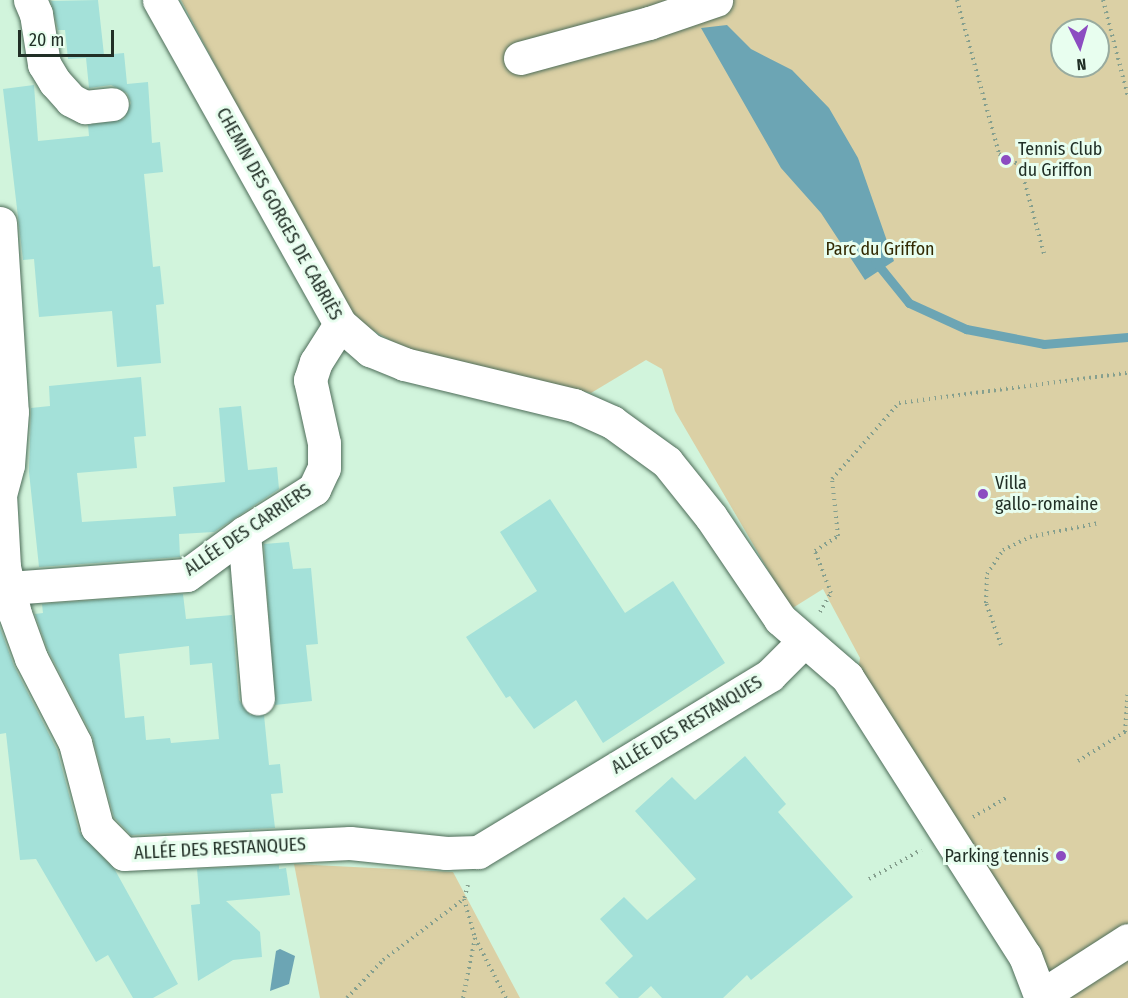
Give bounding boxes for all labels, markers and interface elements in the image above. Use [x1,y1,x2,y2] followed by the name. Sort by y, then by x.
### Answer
[21,18,117,56] scale bar
[1050,18,1110,78] north arrow
[29,29,64,51] text: 20 m
[1076,55,1087,74] text: N
[212,104,346,324] street label: CHEMIN DES GORGES DE CABRIÈS
[1018,139,1102,182] place label: Tennis Club du Griffon
[999,153,1013,167] marker: Tennis Club du Griffon
[825,238,935,260] park label: Parc du Griffon
[995,473,1098,516] place label: Villa gallo-romaine
[180,480,316,580] street label: ALLÉE DES CARRIERS
[976,487,990,501] marker: Villa gallo-romaine
[608,671,766,779] street label: ALLÉE DES RESTANQUES
[134,834,306,864] street label: ALLÉE DES RESTANQUES
[945,845,1049,867] place label: Parking tennis
[1054,849,1068,863] marker: Parking tennis

